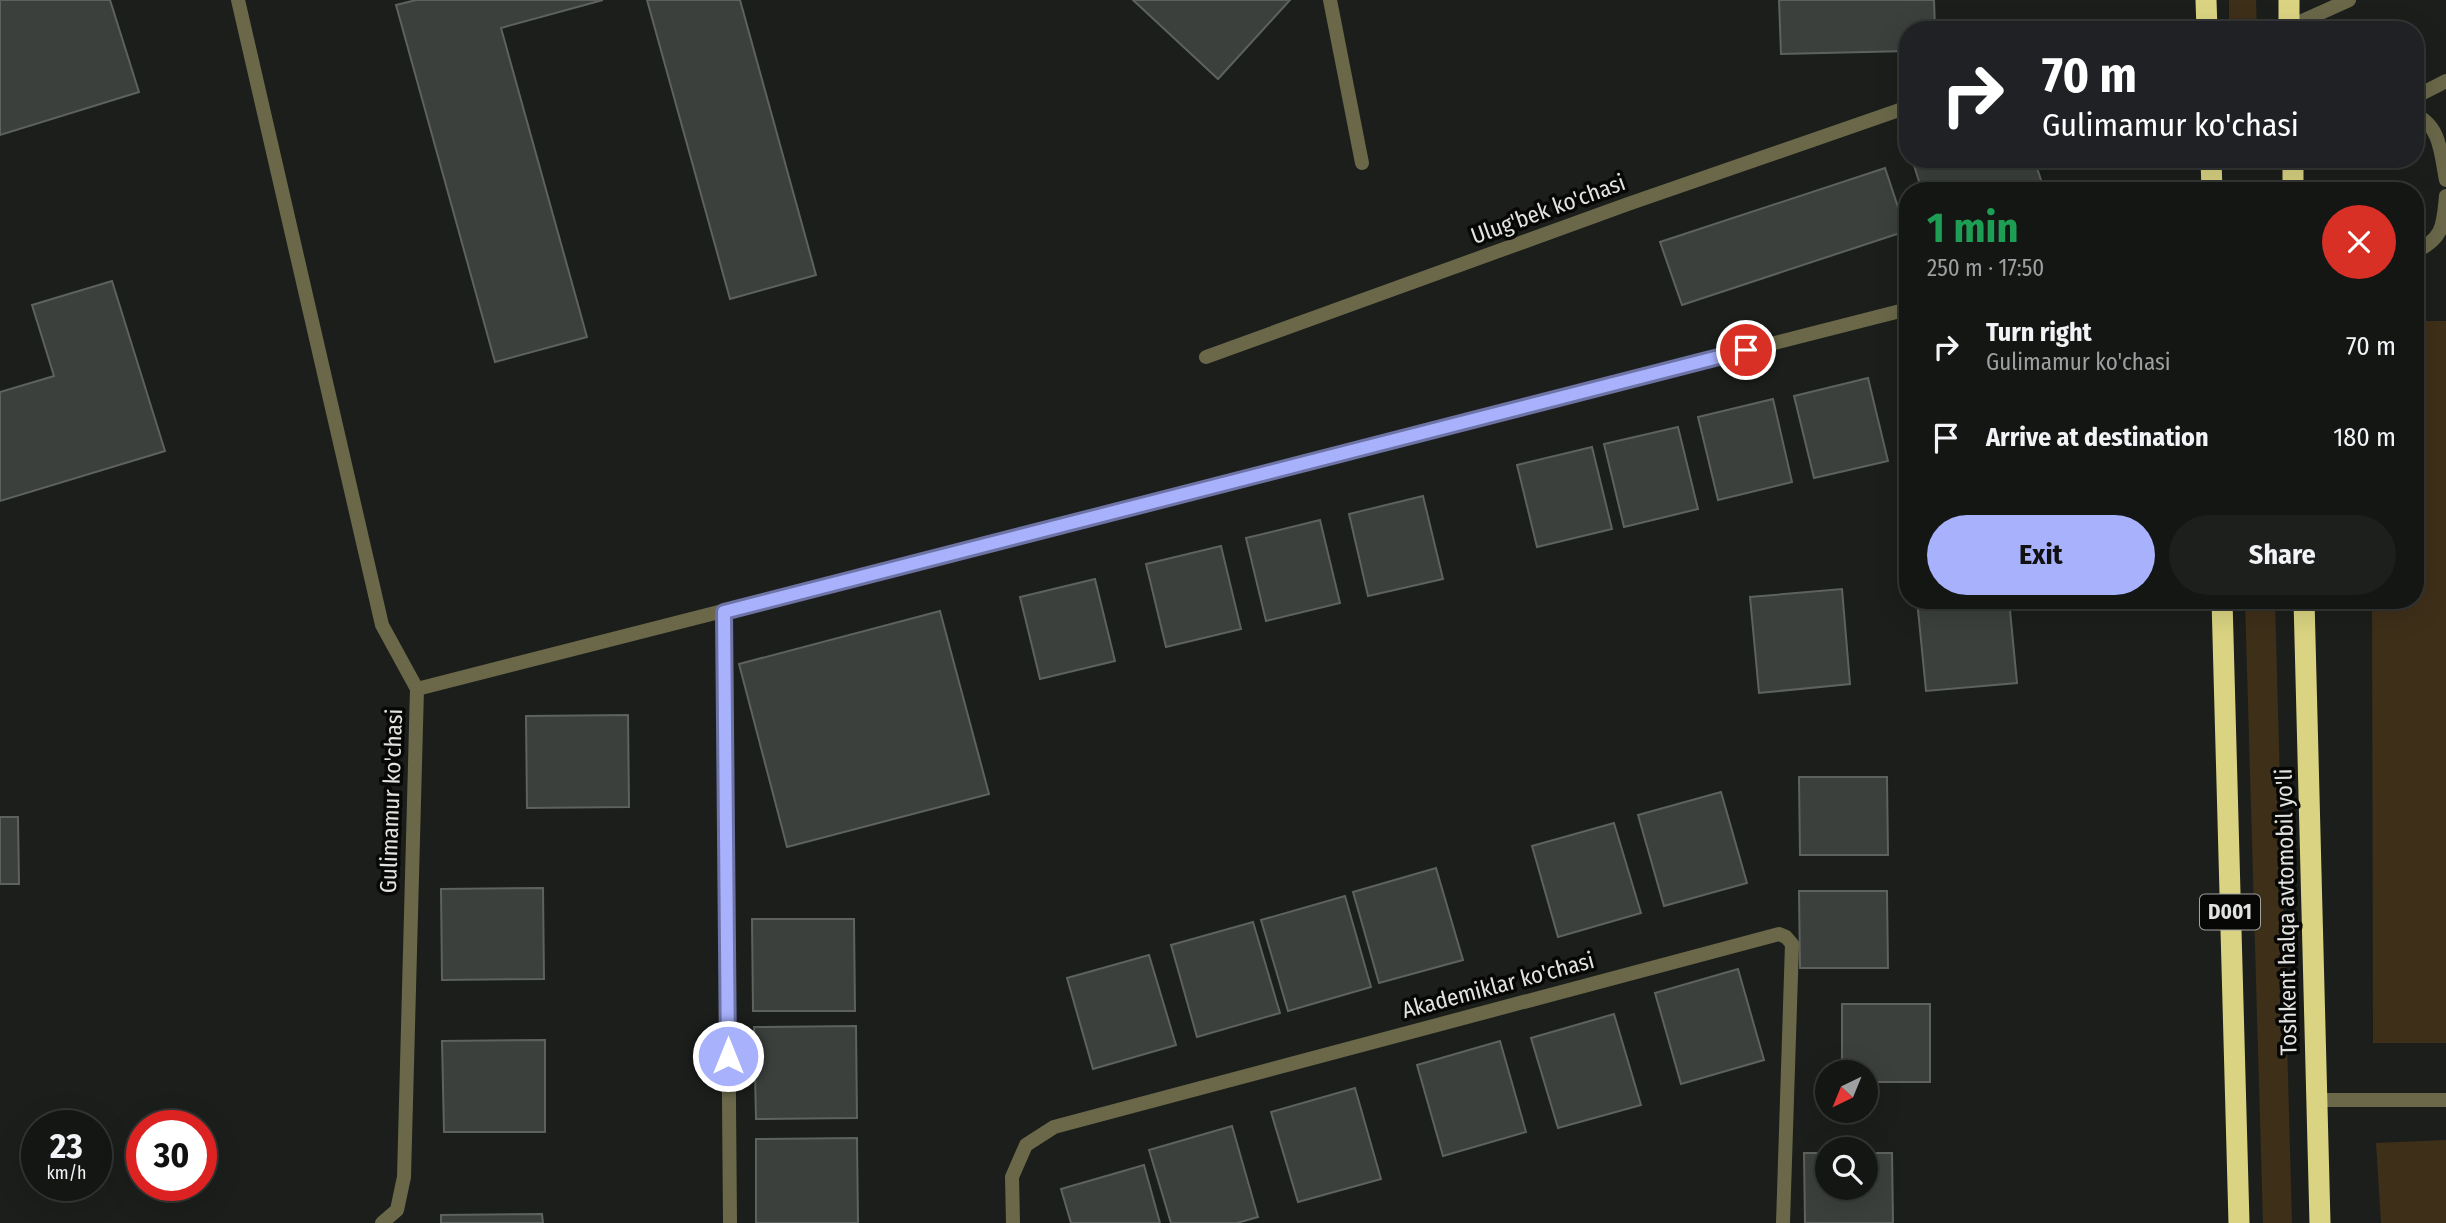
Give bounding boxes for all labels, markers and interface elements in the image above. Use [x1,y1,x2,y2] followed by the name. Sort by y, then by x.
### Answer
[2042,46,2137,105] text: 70 m
[1927,49,2018,140] icon: right
[2042,106,2299,144] text: Gulimamur ko'chasi
[1467,168,1629,250] street label: Ulug'bek ko'chasi
[1927,203,2018,253] text: 1 min
[2322,205,2396,279] button: close
[1927,254,2044,282] text: 250 m · 17:50
[1986,317,2092,348] text: Turn right
[1716,320,1776,380] pin
[1927,328,1965,366] icon: right
[1727,331,1765,369] icon: arrive
[2346,331,2396,362] text: 70 m
[1986,348,2171,376] text: Gulimamur ko'chasi
[1927,419,1965,457] icon: arrive
[1986,422,2209,453] text: Arrive at destination
[2333,422,2396,453] text: 180 m
[1927,515,2155,595] button: Exit
[2169,515,2396,595] button: Share
[374,708,408,894] street label: Gulimamur ko'chasi
[2269,768,2303,1056] street label: Toshkent halqa avtomobil yo'li
[2200,894,2260,930] road number: D001
[1399,946,1597,1024] street label: Akademiklar ko'chasi
[691,1019,765,1093] position arrow
[1815,1060,1878,1124] north arrow
[1815,1060,1878,1200] map controls
[126,1110,217,1201] speed limit sign: 30
[50,1125,83,1167] text: 23
[1815,1137,1878,1200] button: search
[46,1162,87,1184] text: km/h

